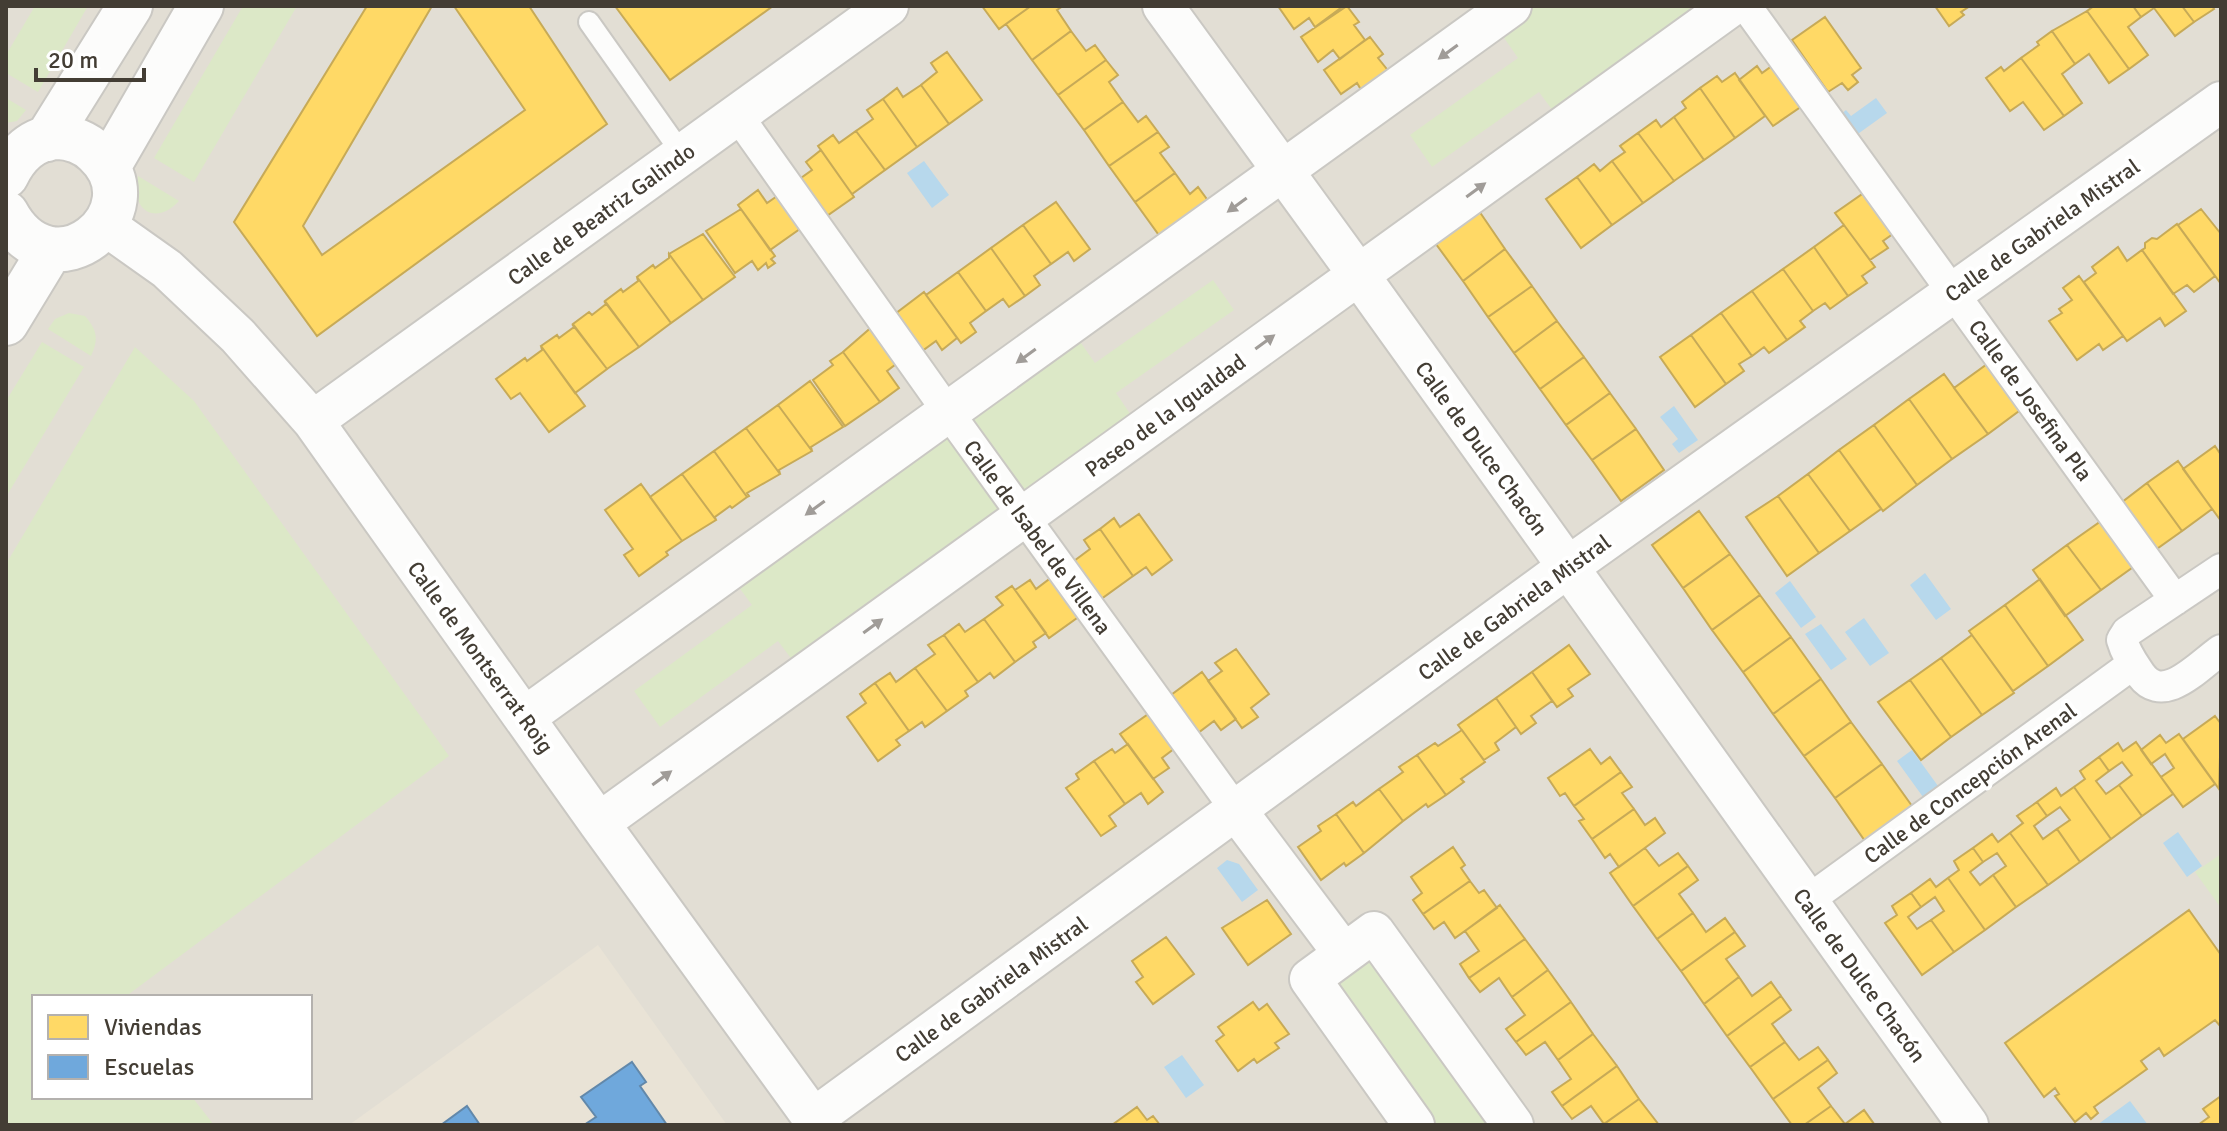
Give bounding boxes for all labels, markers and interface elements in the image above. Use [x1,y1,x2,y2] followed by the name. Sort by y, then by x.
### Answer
[36,32,144,82] scale bar
[1437,44,1458,59] one-way arrow
[48,45,98,75] text: 20 m
[502,137,700,291] street label: Calle de Beatriz Galindo
[1940,153,2145,308] street label: Calle de Gabriela Mistral
[1465,183,1486,198] one-way arrow
[1227,197,1248,212] one-way arrow
[1963,314,2098,486] street label: Calle de Josefina Pla
[1255,335,1276,350] one-way arrow
[1015,348,1036,363] one-way arrow
[1080,348,1251,483] street label: Paseo de la Igualdad
[1409,356,1554,541] street label: Calle de Dulce Chacón
[958,435,1117,640] street label: Calle de Isabel de Villena
[804,500,825,515] one-way arrow
[1413,528,1616,686] street label: Calle de Gabriela Mistral
[402,556,559,759] street label: Calle de Montserrat Roig
[863,619,884,634] one-way arrow
[1859,697,2082,870] street label: Calle de Concepción Arenal
[652,770,672,786] one-way arrow
[1787,883,1932,1068] street label: Calle de Dulce Chacón
[890,910,1093,1068] street label: Calle de Gabriela Mistral
[32,995,312,1099] legend
[104,1012,202,1042] text: Viviendas
[104,1052,194,1082] text: Escuelas

